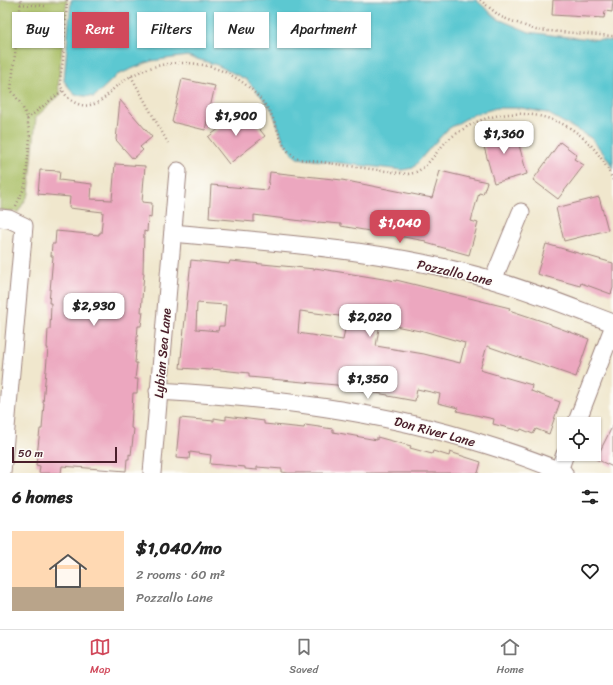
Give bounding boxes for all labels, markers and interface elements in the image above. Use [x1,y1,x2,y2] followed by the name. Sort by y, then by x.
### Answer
[12,12,64,48] chip: Buy
[72,12,129,48] chip: Rent
[137,12,206,48] chip: Filters
[214,12,269,48] chip: New
[277,12,371,48] chip: Apartment
[203,103,269,137] pin: $1,900
[215,104,257,127] text: $1,900
[471,121,537,155] pin: $1,360
[484,122,524,145] text: $1,360
[367,210,433,244] pin: $1,040
[379,211,421,234] text: $1,040
[415,253,495,292] street label: Pozzallo Lane
[61,293,127,327] pin: $2,930
[72,294,116,317] text: $2,930
[337,304,403,338] pin: $2,020
[348,305,392,328] text: $2,020
[147,307,178,399] street label: Lybian Sea Lane
[335,366,401,400] pin: $1,350
[347,367,389,390] text: $1,350
[392,410,478,453] street label: Don River Lane
[557,417,601,461] map controls
[557,417,601,461] button: locate
[18,444,43,463] text: 50 m
[12,445,117,464] scale bar
[12,482,72,512] text: 6 homes
[579,486,601,508] icon: filters
[136,533,222,563] text: $1,040/mo
[44,547,92,595] icon: home
[579,560,601,582] icon: heart
[136,563,225,586] text: 2 rooms · 60 m²
[136,586,213,609] text: Pozzallo Lane
[89,636,111,679] tab: Map
[289,636,318,679] tab: Saved
[496,636,524,679] tab: Home

